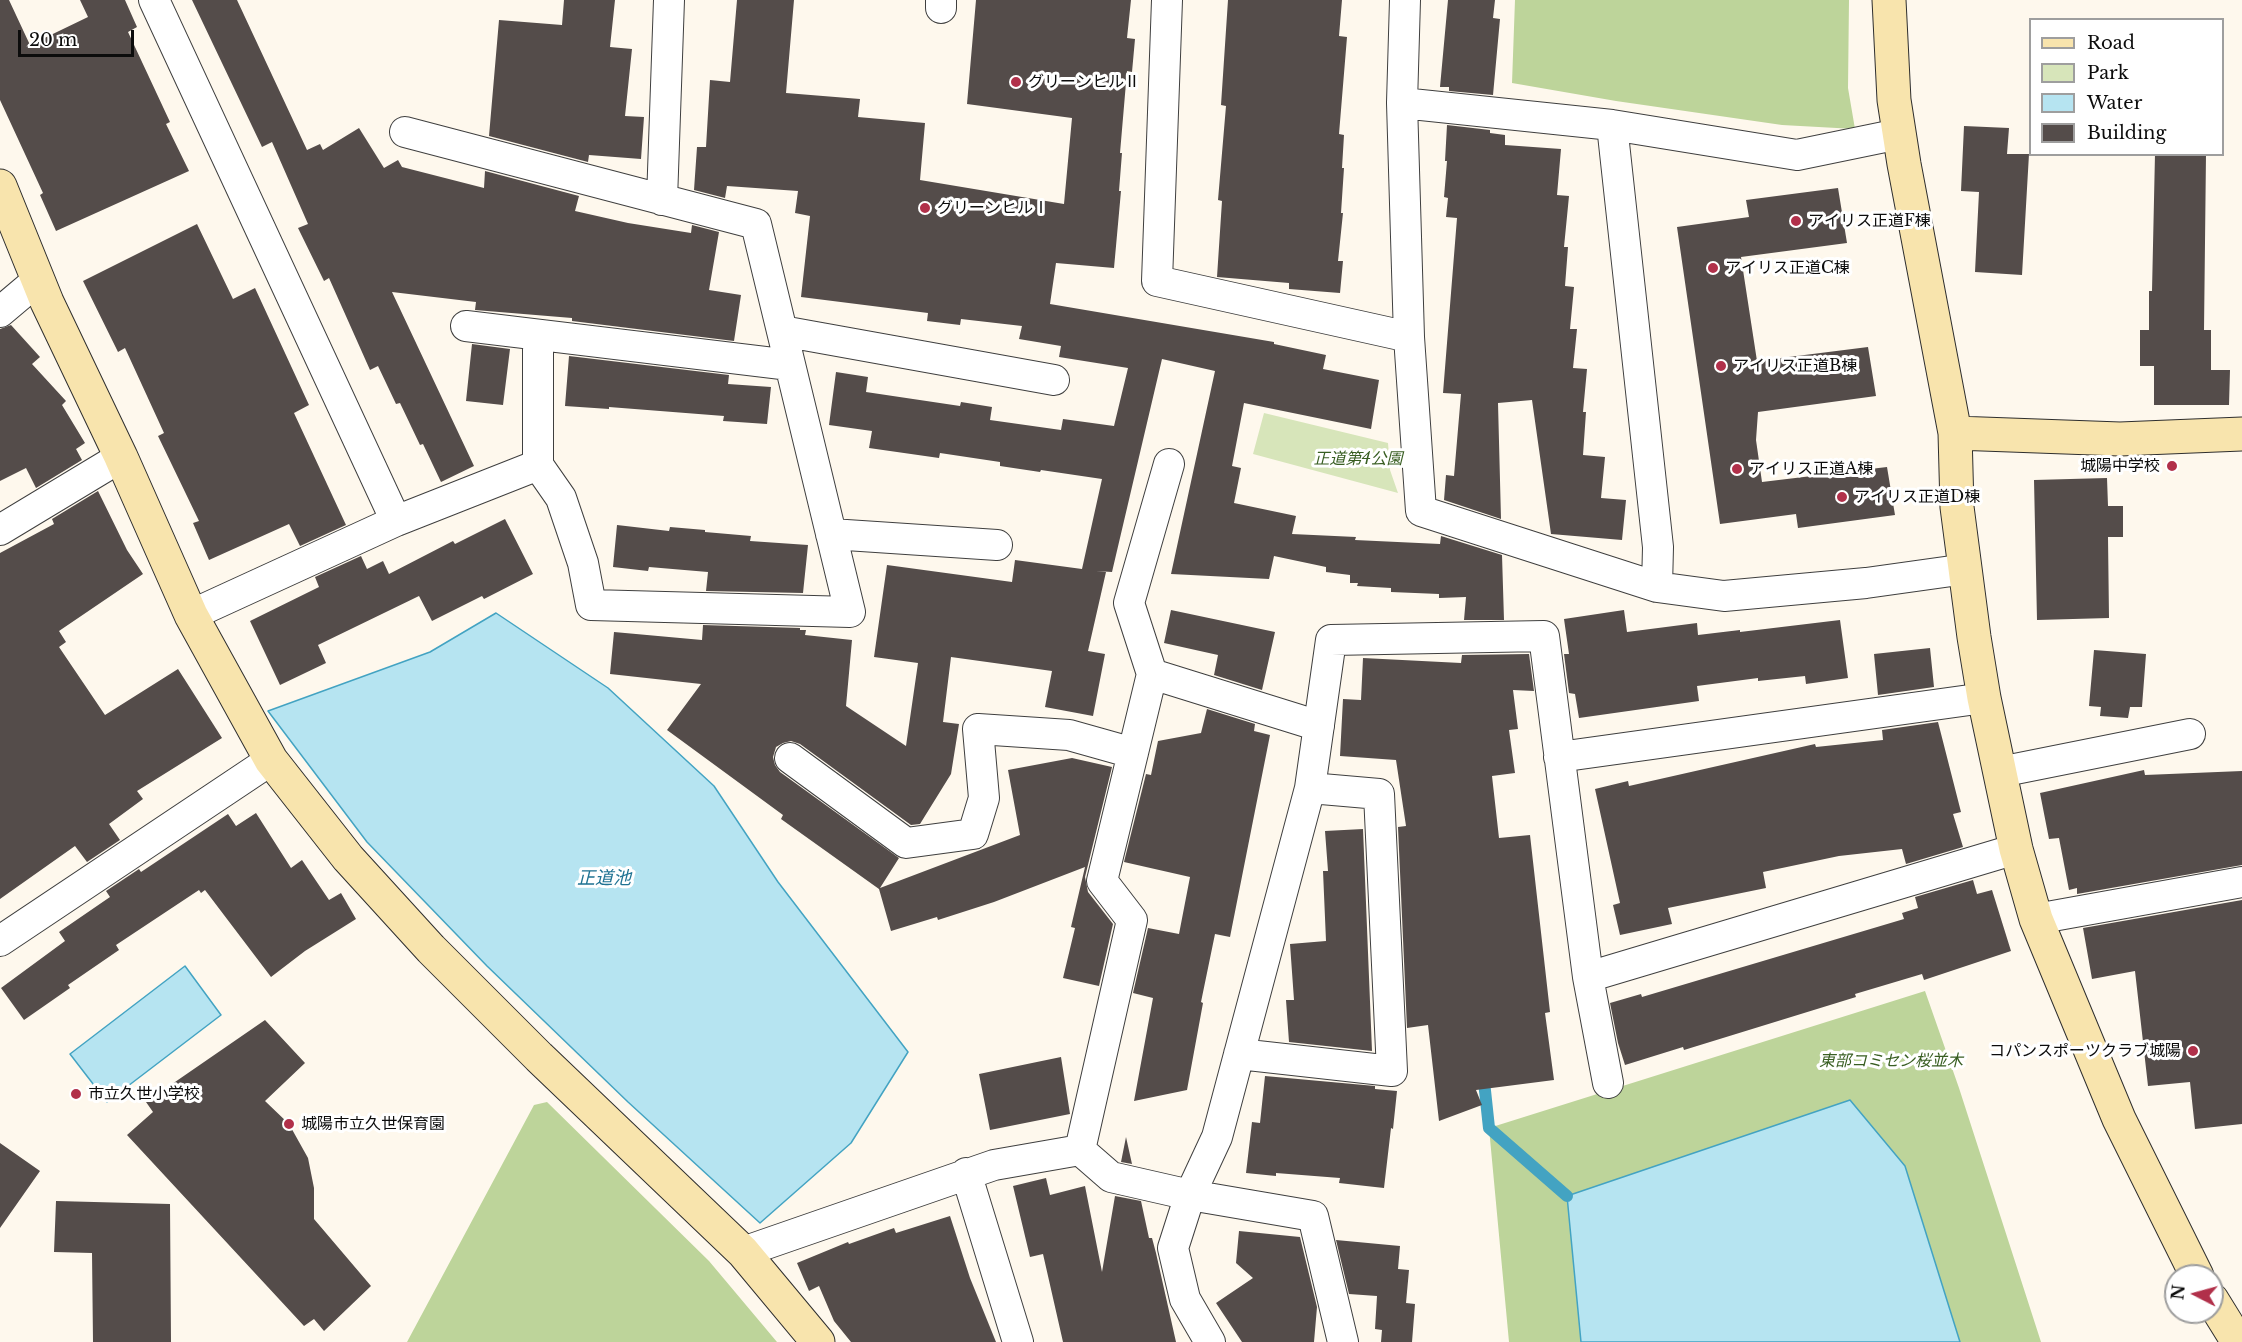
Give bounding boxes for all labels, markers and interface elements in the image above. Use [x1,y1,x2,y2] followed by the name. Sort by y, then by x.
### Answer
[21,18,136,56] scale bar
[2029,18,2224,156] legend
[29,29,77,51] text: 20 m
[2087,32,2135,54] text: Road
[2087,62,2129,84] text: Park
[1028,72,1140,92] place label: グリーンヒルⅡ
[1009,75,1023,89] marker: グリーンヒルⅡ
[2087,92,2142,114] text: Water
[2087,122,2166,144] text: Building
[937,198,1049,218] place label: グリーンヒルⅠ
[918,201,932,215] marker: グリーンヒルⅠ
[1808,211,1931,231] place label: アイリス正道F棟
[1789,214,1803,228] marker: アイリス正道F棟
[1725,258,1850,278] place label: アイリス正道C棟
[1706,261,1720,275] marker: アイリス正道C棟
[1733,356,1857,376] place label: アイリス正道B棟
[1714,359,1728,373] marker: アイリス正道B棟
[1313,449,1403,469] park label: 正道第4公園
[2080,456,2160,476] place label: 城陽中学校
[1749,459,1873,479] place label: アイリス正道A棟
[2165,459,2179,473] marker: 城陽中学校
[1730,462,1744,476] marker: アイリス正道A棟
[1854,487,1980,507] place label: アイリス正道D棟
[1835,490,1849,504] marker: アイリス正道D棟
[577,868,631,890] water label: 正道池
[1989,1041,2181,1061] place label: コパンスポーツクラブ城陽
[2186,1044,2200,1058] marker: コパンスポーツクラブ城陽
[1819,1051,1963,1071] park label: 東部コミセン桜並木
[88,1084,200,1104] place label: 市立久世小学校
[69,1087,83,1101] marker: 市立久世小学校
[301,1114,445,1134] place label: 城陽市立久世保育園
[282,1117,296,1131] marker: 城陽市立久世保育園
[2164,1264,2224,1324] north arrow
[2167,1284,2189,1301] text: N

